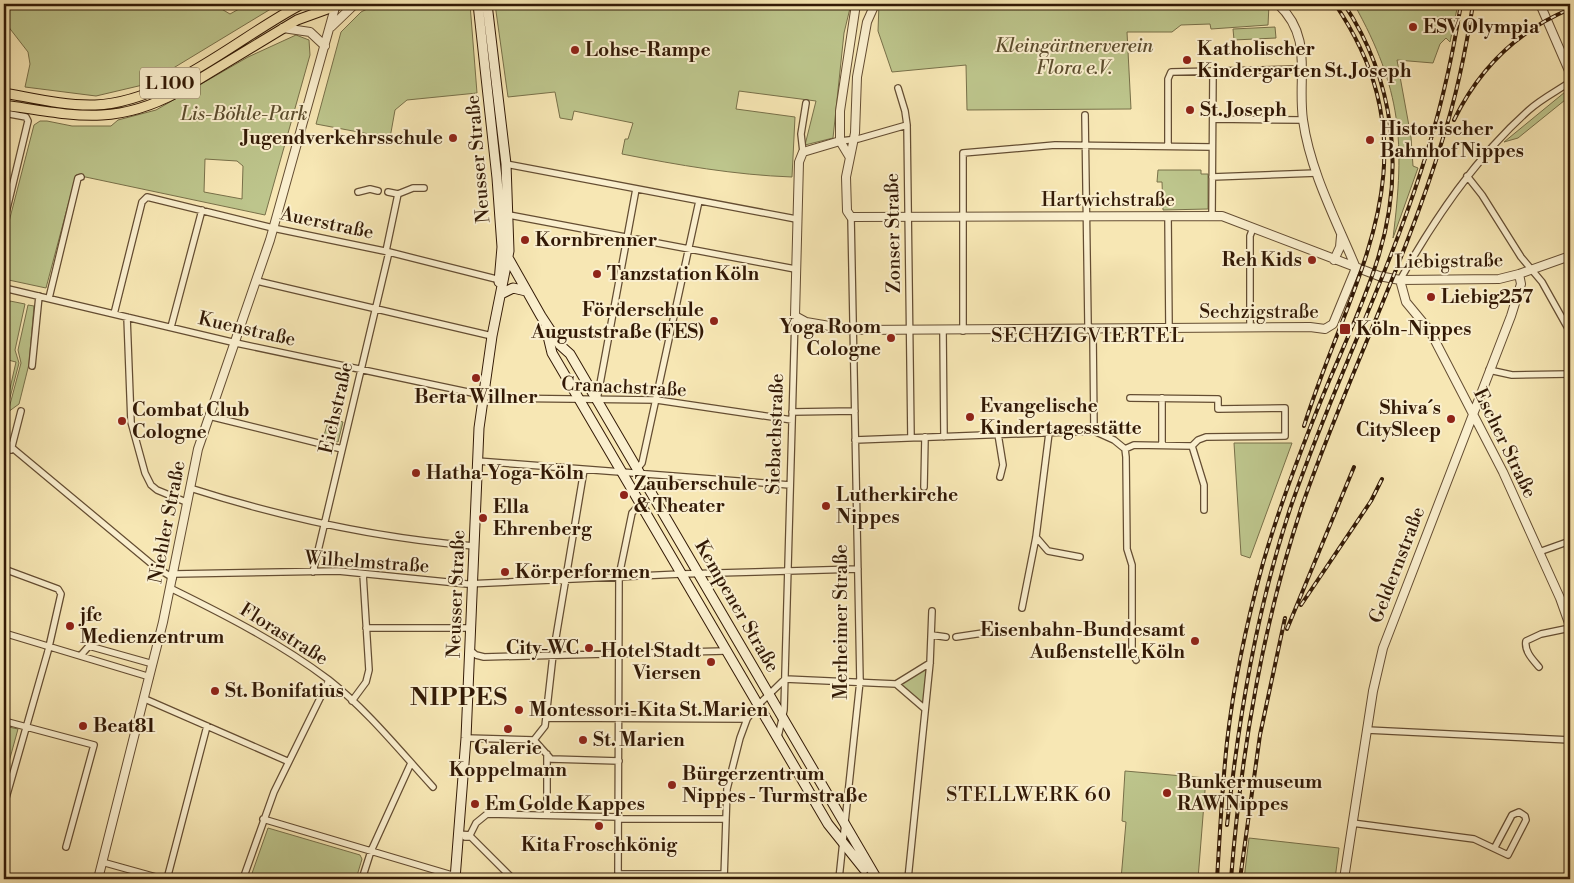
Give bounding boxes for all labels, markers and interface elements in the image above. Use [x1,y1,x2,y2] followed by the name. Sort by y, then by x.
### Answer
[1423,15,1540,39] place label: ESV Olympia
[1407,21,1419,33] marker: ESV Olympia
[995,34,1154,80] park label: Kleingärtnerverein Flora e.V.
[1197,37,1412,83] place label: Katholischer Kindergarten St. Joseph
[585,38,711,62] place label: Lohse-Rampe
[569,44,581,56] marker: Lohse-Rampe
[1181,54,1193,66] marker: Katholischer Kindergarten St. Joseph
[140,68,200,99] road number: L 100
[460,94,496,224] street label: Neusser Straße
[1200,98,1287,122] place label: St. Joseph
[180,102,307,126] park label: Lis-Böhle-Park
[1184,104,1196,116] marker: St. Joseph
[1380,117,1524,163] place label: Historischer Bahnhof Nippes
[239,126,443,150] place label: Jugendverkehrsschule
[447,132,459,144] marker: Jugendverkehrsschule
[1364,134,1376,146] marker: Historischer Bahnhof Nippes
[880,173,906,293] street label: Zonser Straße
[1041,188,1175,212] street label: Hartwichstraße
[277,201,376,245] street label: Auerstraße
[535,228,658,252] place label: Kornbrenner
[519,234,531,246] marker: Kornbrenner
[1222,248,1302,272] place label: Reh Kids
[1395,248,1503,274] street label: Liebigstraße
[1306,254,1318,266] marker: Reh Kids
[607,262,760,286] place label: Tanzstation Köln
[591,268,603,280] marker: Tanzstation Köln
[1441,285,1533,309] place label: Liebig257
[1425,291,1437,303] marker: Liebig257
[530,298,704,344] place label: Förderschule Auguststraße (FES)
[1199,300,1319,324] street label: Sechzigstraße
[196,306,298,352] street label: Kuenstraße
[708,315,720,327] marker: Förderschule Auguststraße (FES)
[779,315,881,361] place label: Yoga Room Cologne
[1356,317,1471,341] place label: Köln-Nippes
[1338,322,1352,336] marker: Köln-Nippes
[991,324,1185,349] district label: SECHZIGVIERTEL
[885,332,897,344] marker: Yoga Room Cologne
[314,360,358,456] street label: Eichstraße
[470,372,482,384] marker: Berta Willner
[561,372,687,402] street label: Cranachstraße
[761,373,789,495] street label: Siebachstraße
[1468,384,1542,502] street label: Escher Straße
[414,385,538,409] place label: Berta Willner
[980,394,1142,440] place label: Evangelische Kindertagesstätte
[1356,396,1441,442] place label: Shiva´s CitySleep
[132,398,249,444] place label: Combat Club Cologne
[964,411,976,423] marker: Evangelische Kindertagesstätte
[1445,413,1457,425] marker: Shiva´s CitySleep
[116,415,128,427] marker: Combat Club Cologne
[143,459,191,585] street label: Niehler Straße
[426,461,584,485] place label: Hatha-Yoga-Köln
[410,467,422,479] marker: Hatha-Yoga-Köln
[634,472,757,518] place label: Zauberschule & Theater
[836,483,958,529] place label: Lutherkirche Nippes
[618,489,630,501] marker: Zauberschule & Theater
[493,495,593,541] place label: Ella Ehrenberg
[820,500,832,512] marker: Lutherkirche Nippes
[1364,503,1430,627] street label: Geldernstraße
[477,512,489,524] marker: Ella Ehrenberg
[442,529,470,659] street label: Neusser Straße
[689,535,785,677] street label: Kempener Straße
[829,544,853,700] street label: Merheimer Straße
[303,546,430,578] street label: Wilhelmstraße
[515,560,651,584] place label: Körperformen
[499,566,511,578] marker: Körperformen
[235,597,333,671] street label: Florastraße
[78,603,224,649] place label: jfc Medienzentrum
[980,618,1185,664] place label: Eisenbahn-Bundesamt Außenstelle Köln
[64,620,76,632] marker: jfc Medienzentrum
[1189,635,1201,647] marker: Eisenbahn-Bundesamt Außenstelle Köln
[506,636,579,660] place label: City-WC
[601,639,701,685] place label: Hotel Stadt Viersen
[583,642,595,654] marker: City-WC
[705,656,717,668] marker: Hotel Stadt Viersen
[225,679,344,703] place label: St. Bonifatius
[410,683,508,713] district label: NIPPES
[209,685,221,697] marker: St. Bonifatius
[529,698,768,722] place label: Montessori-Kita St.Marien
[513,704,525,716] marker: Montessori-Kita St.Marien
[93,714,155,738] place label: Beat81
[77,720,89,732] marker: Beat81
[502,723,514,735] marker: Galerie Koppelmann
[593,728,685,752] place label: St. Marien
[577,734,589,746] marker: St. Marien
[449,736,567,782] place label: Galerie Koppelmann
[682,762,868,808] place label: Bürgerzentrum Nippes - Turmstraße
[1177,770,1322,816] place label: Bunkermuseum RAW Nippes
[666,779,678,791] marker: Bürgerzentrum Nippes - Turmstraße
[946,783,1112,808] district label: STELLWERK 60
[1161,787,1173,799] marker: Bunkermuseum RAW Nippes
[485,792,645,816] place label: Em Golde Kappes
[469,798,481,810] marker: Em Golde Kappes
[593,820,605,832] marker: Kita Froschkönig
[521,833,678,857] place label: Kita Froschkönig

